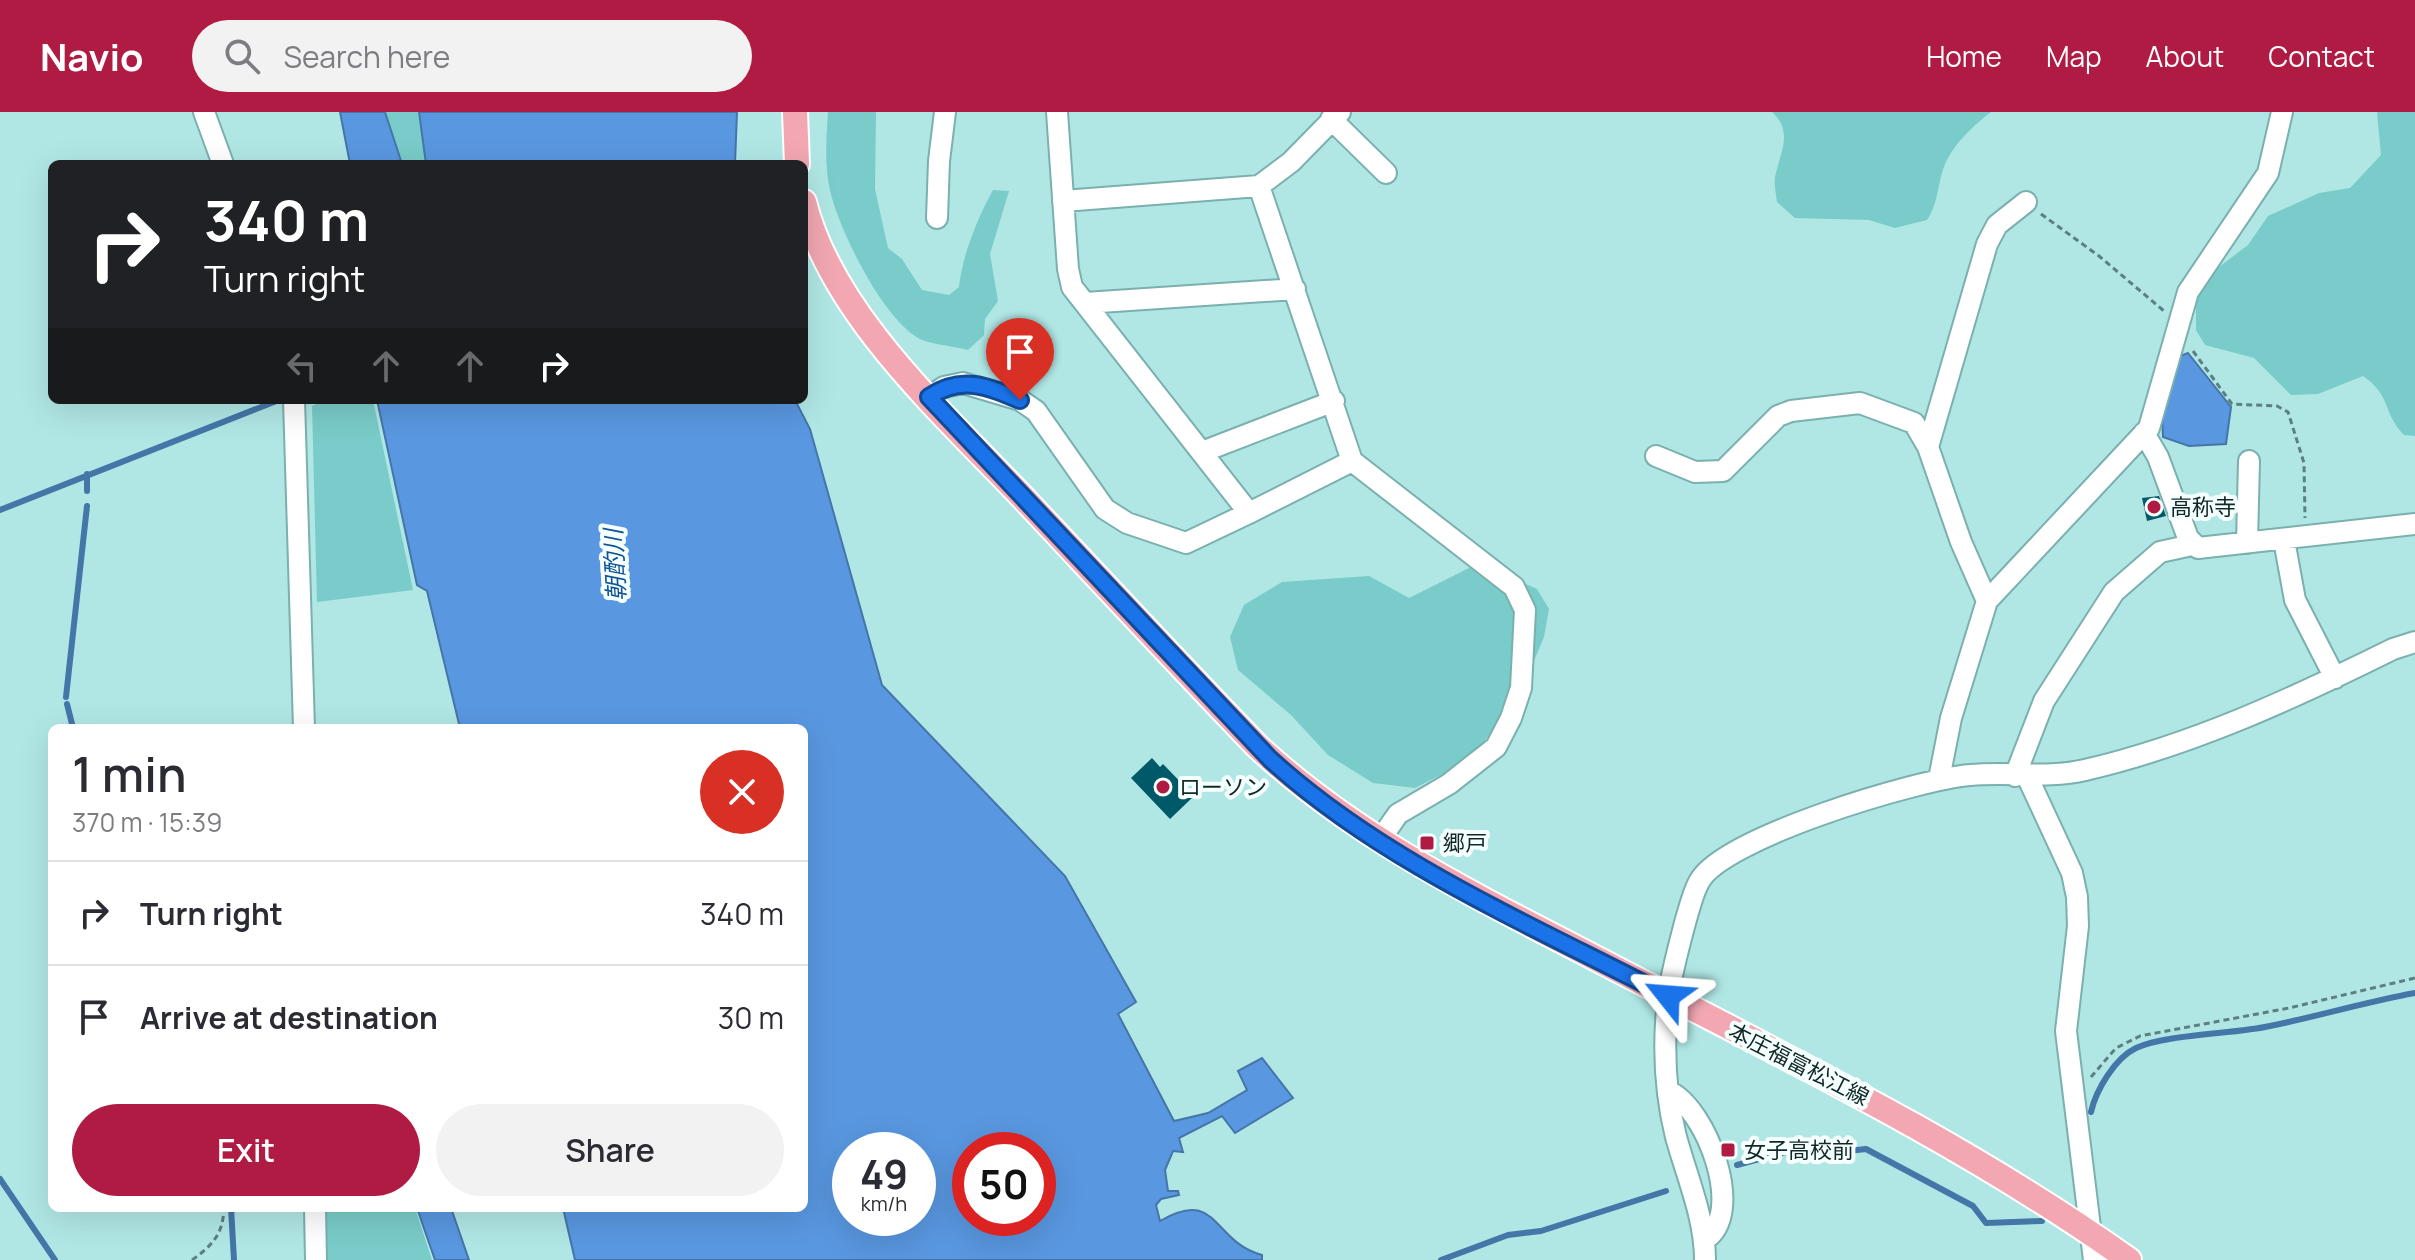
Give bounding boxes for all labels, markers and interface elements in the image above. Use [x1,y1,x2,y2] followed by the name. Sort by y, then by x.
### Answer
[192,20,752,92] search box
[40,30,144,82] text: Navio
[220,34,264,78] icon: search
[284,36,450,77] text: Search here
[1926,37,2002,75] text: Home
[2046,37,2102,75] text: Map
[2146,37,2224,75] text: About
[2268,37,2375,75] text: Contact
[204,181,369,258] text: 340 m
[72,192,176,296] icon: right
[204,254,365,303] text: Turn right
[986,318,1054,400] pin
[998,330,1042,374] icon: arrive
[280,344,324,388] icon: left
[364,344,408,388] icon: ahead
[448,344,492,388] icon: ahead
[532,344,576,388] icon: right
[2170,492,2236,522] place label: 高称寺
[2145,498,2163,516] marker: 高称寺
[595,525,632,602] water label: 朝酌川
[72,741,186,806] text: 1 min
[700,750,784,834] button: close
[1179,772,1267,802] place label: ローソン
[1154,778,1172,796] marker: ローソン
[72,804,222,840] text: 370 m · 15:39
[1443,828,1487,858] place label: 郷戸
[1418,834,1436,852] marker: 郷戸
[72,891,116,935] icon: right
[140,893,283,934] text: Turn right
[700,893,784,934] text: 340 m
[1626,954,1710,1038] position arrow
[72,995,116,1039] icon: arrive
[140,997,438,1038] text: Arrive at destination
[718,997,784,1038] text: 30 m
[1724,1016,1874,1112] street label: 本庄福富松江線
[72,1104,420,1196] button: Exit
[436,1104,784,1196] button: Share
[952,1132,1056,1236] speed limit sign: 50
[1744,1135,1854,1165] place label: 女子高校前
[1719,1141,1737,1159] marker: 女子高校前
[860,1146,908,1201] text: 49
[861,1190,907,1217] text: km/h

